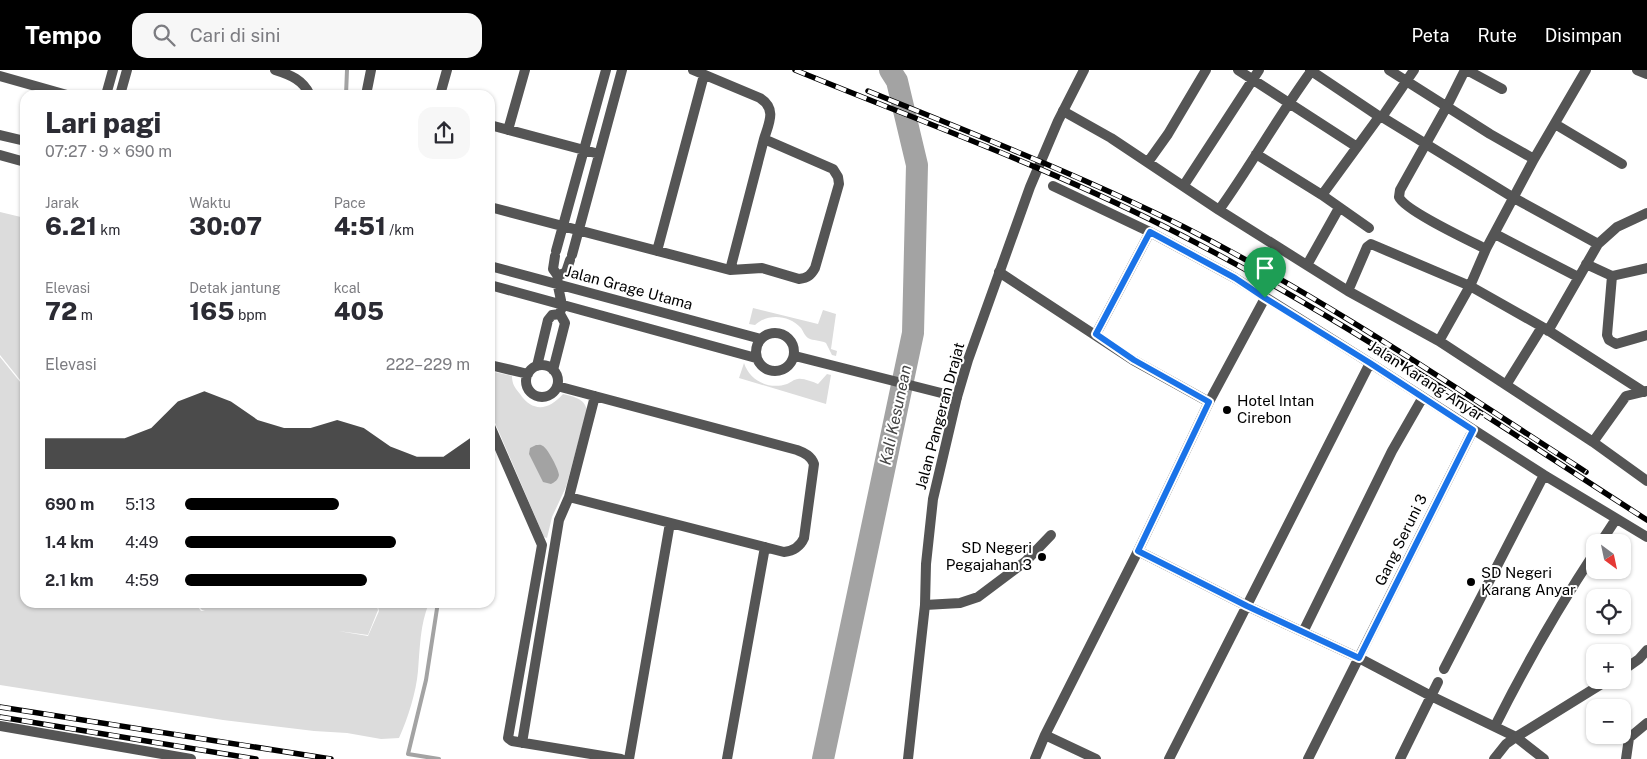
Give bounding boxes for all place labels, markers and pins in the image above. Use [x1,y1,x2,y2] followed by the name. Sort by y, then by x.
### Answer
[1244,247,1286,298] pin
[1237,392,1314,426] place label: Hotel Intan Cirebon
[1221,404,1233,416] marker: Hotel Intan Cirebon
[946,539,1032,573] place label: SD Negeri Pegajahan 3
[1036,551,1048,563] marker: SD Negeri Pegajahan 3
[1481,564,1576,598] place label: SD Negeri Karang Anyar
[1465,576,1477,588] marker: SD Negeri Karang Anyar

